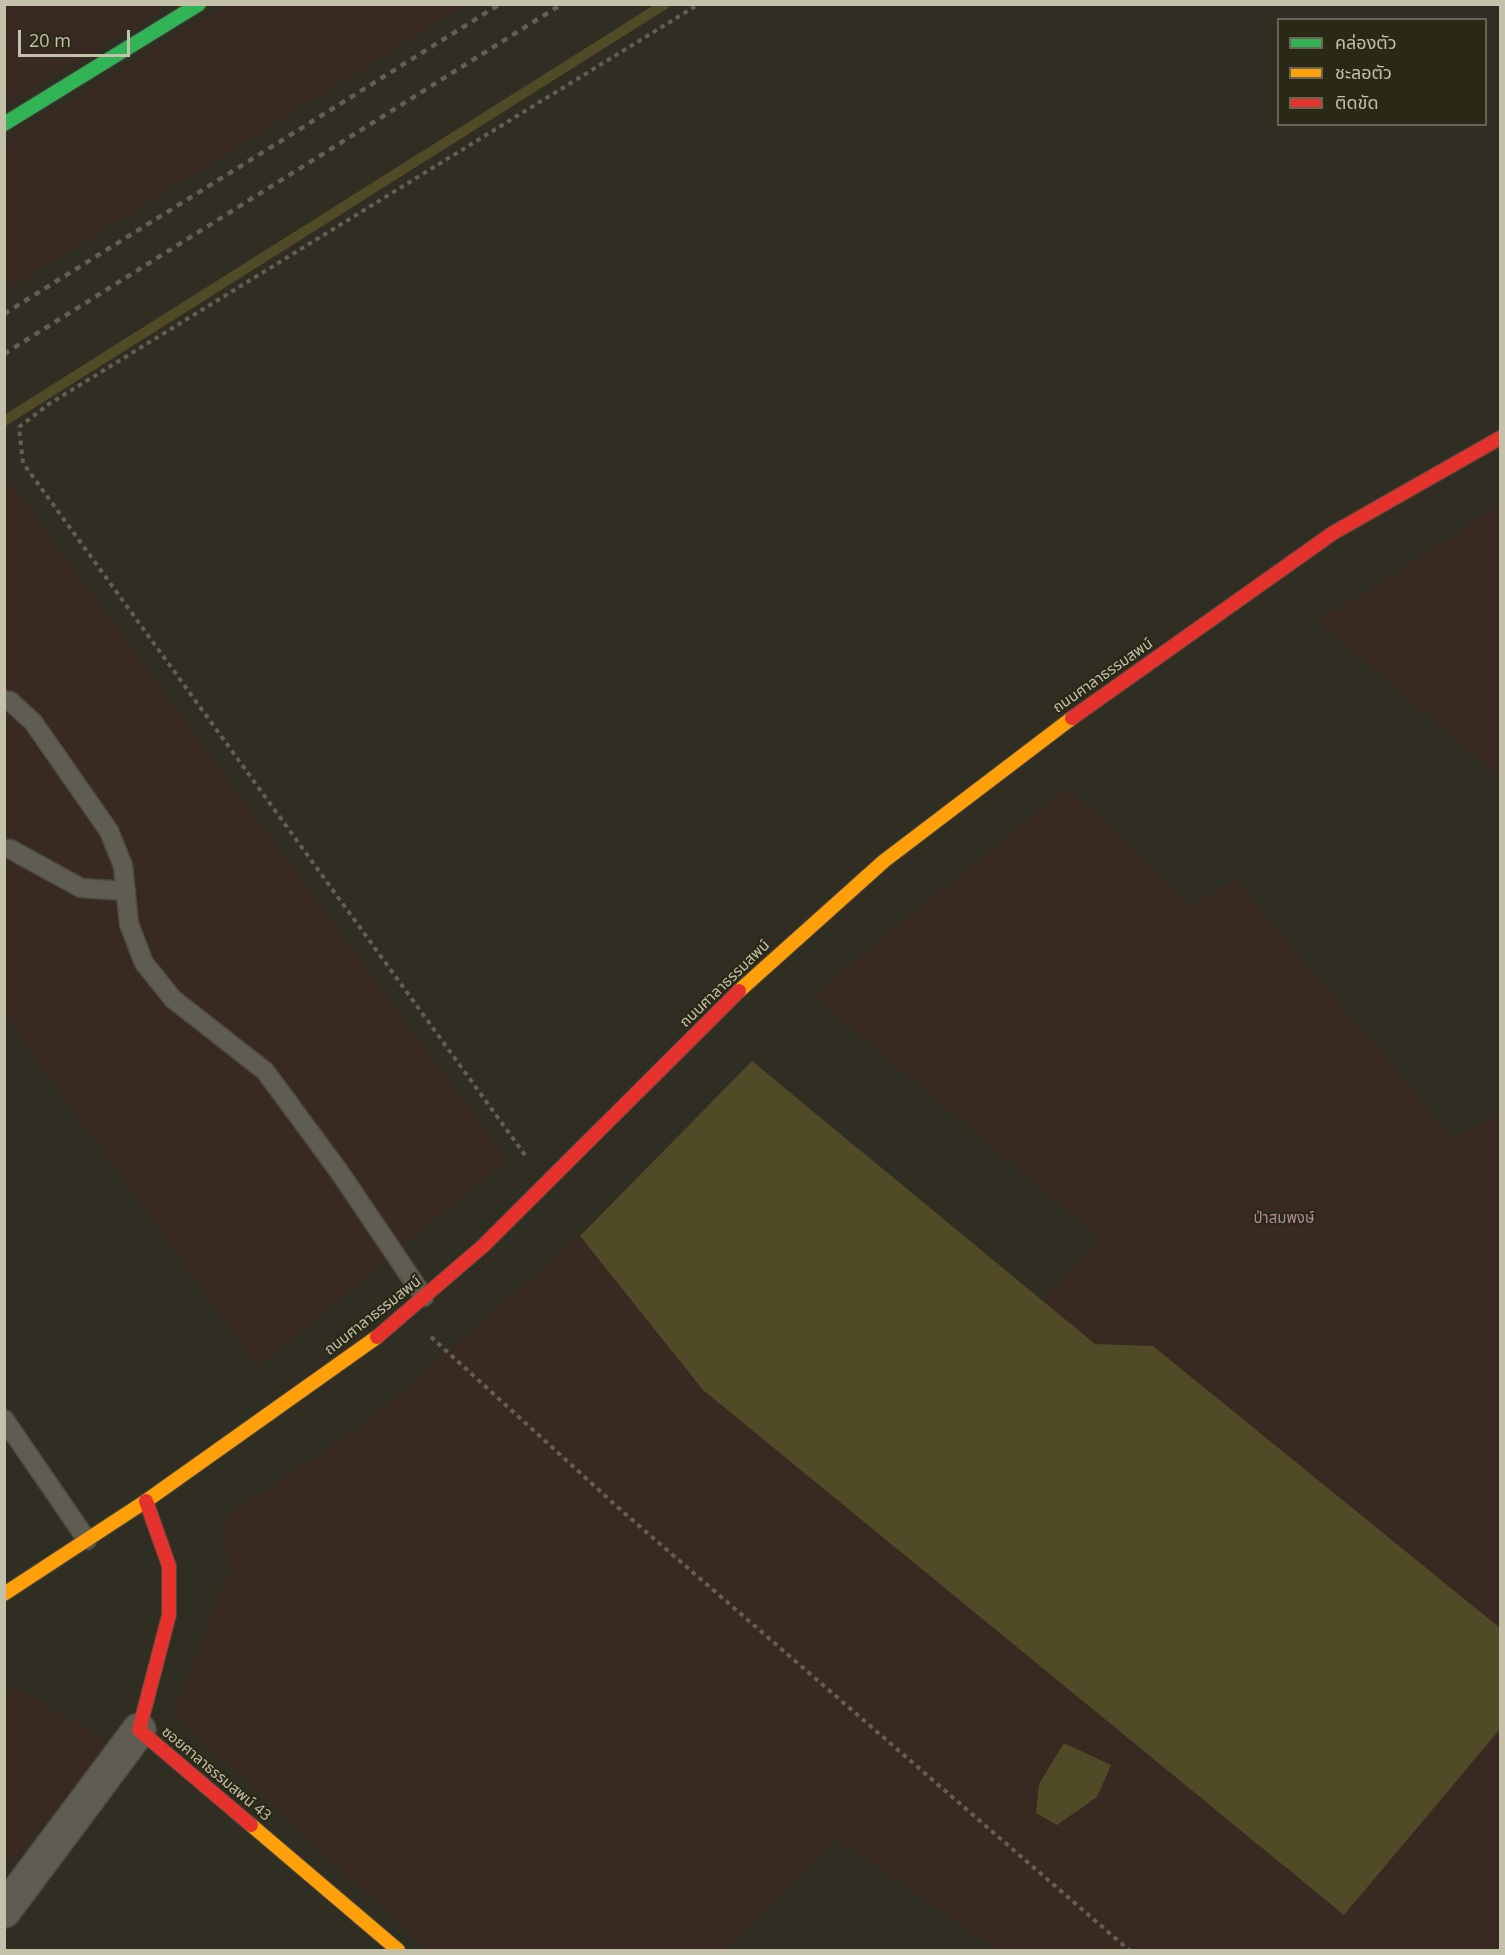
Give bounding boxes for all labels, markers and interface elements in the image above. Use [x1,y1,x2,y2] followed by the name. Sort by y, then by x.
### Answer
[21,18,134,56] scale bar
[1277,18,1487,126] legend
[29,28,71,52] text: 20 m
[1335,30,1397,54] text: คล่องตัว
[1335,60,1392,84] text: ชะลอตัว
[1335,90,1378,114] text: ติดขัด
[1050,635,1156,717] street label: ถนนศาลาธรรมสพน์
[676,937,774,1031] street label: ถนนศาลาธรรมสพน์
[1253,1210,1315,1228] park label: ป่าสมพงษ์
[321,1273,425,1359] street label: ถนนศาลาธรรมสพน์
[158,1723,274,1825] street label: ซอยศาลาธรรมสพน์ 43

